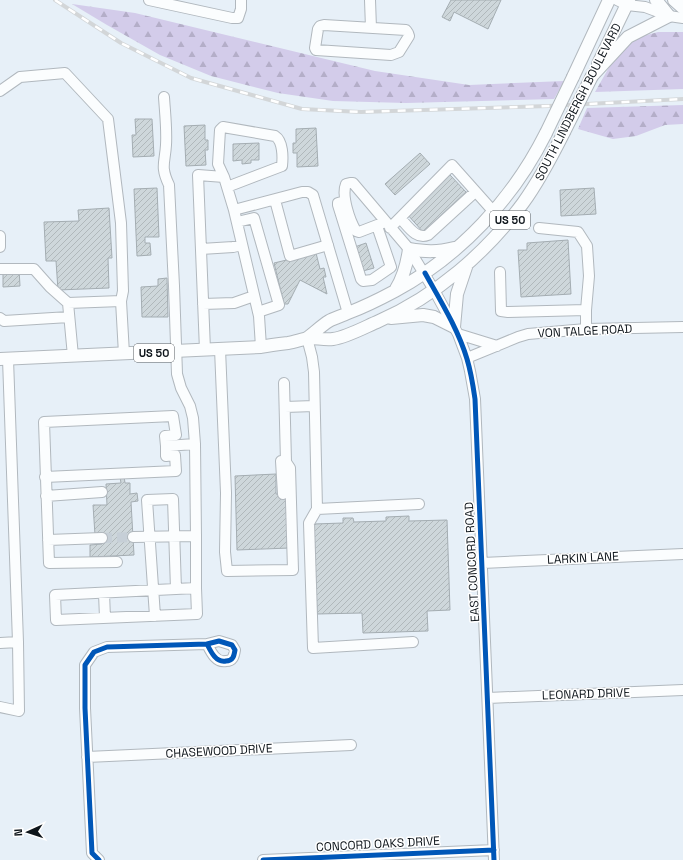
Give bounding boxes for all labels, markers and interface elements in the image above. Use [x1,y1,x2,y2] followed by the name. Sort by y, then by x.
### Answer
[531,20,625,183] street label: SOUTH LINDBERGH BOULEVARD
[490,211,530,229] road number: US 50
[537,321,633,341] street label: VON TALGE ROAD
[134,344,174,362] road number: US 50
[461,502,483,622] street label: EAST CONCORD ROAD
[547,548,620,568] street label: LARKIN LANE
[542,684,631,704] street label: LEONARD DRIVE
[165,740,273,762] street label: CHASEWOOD DRIVE
[8,812,48,852] north arrow
[11,828,25,837] text: N
[316,833,441,855] street label: CONCORD OAKS DRIVE

